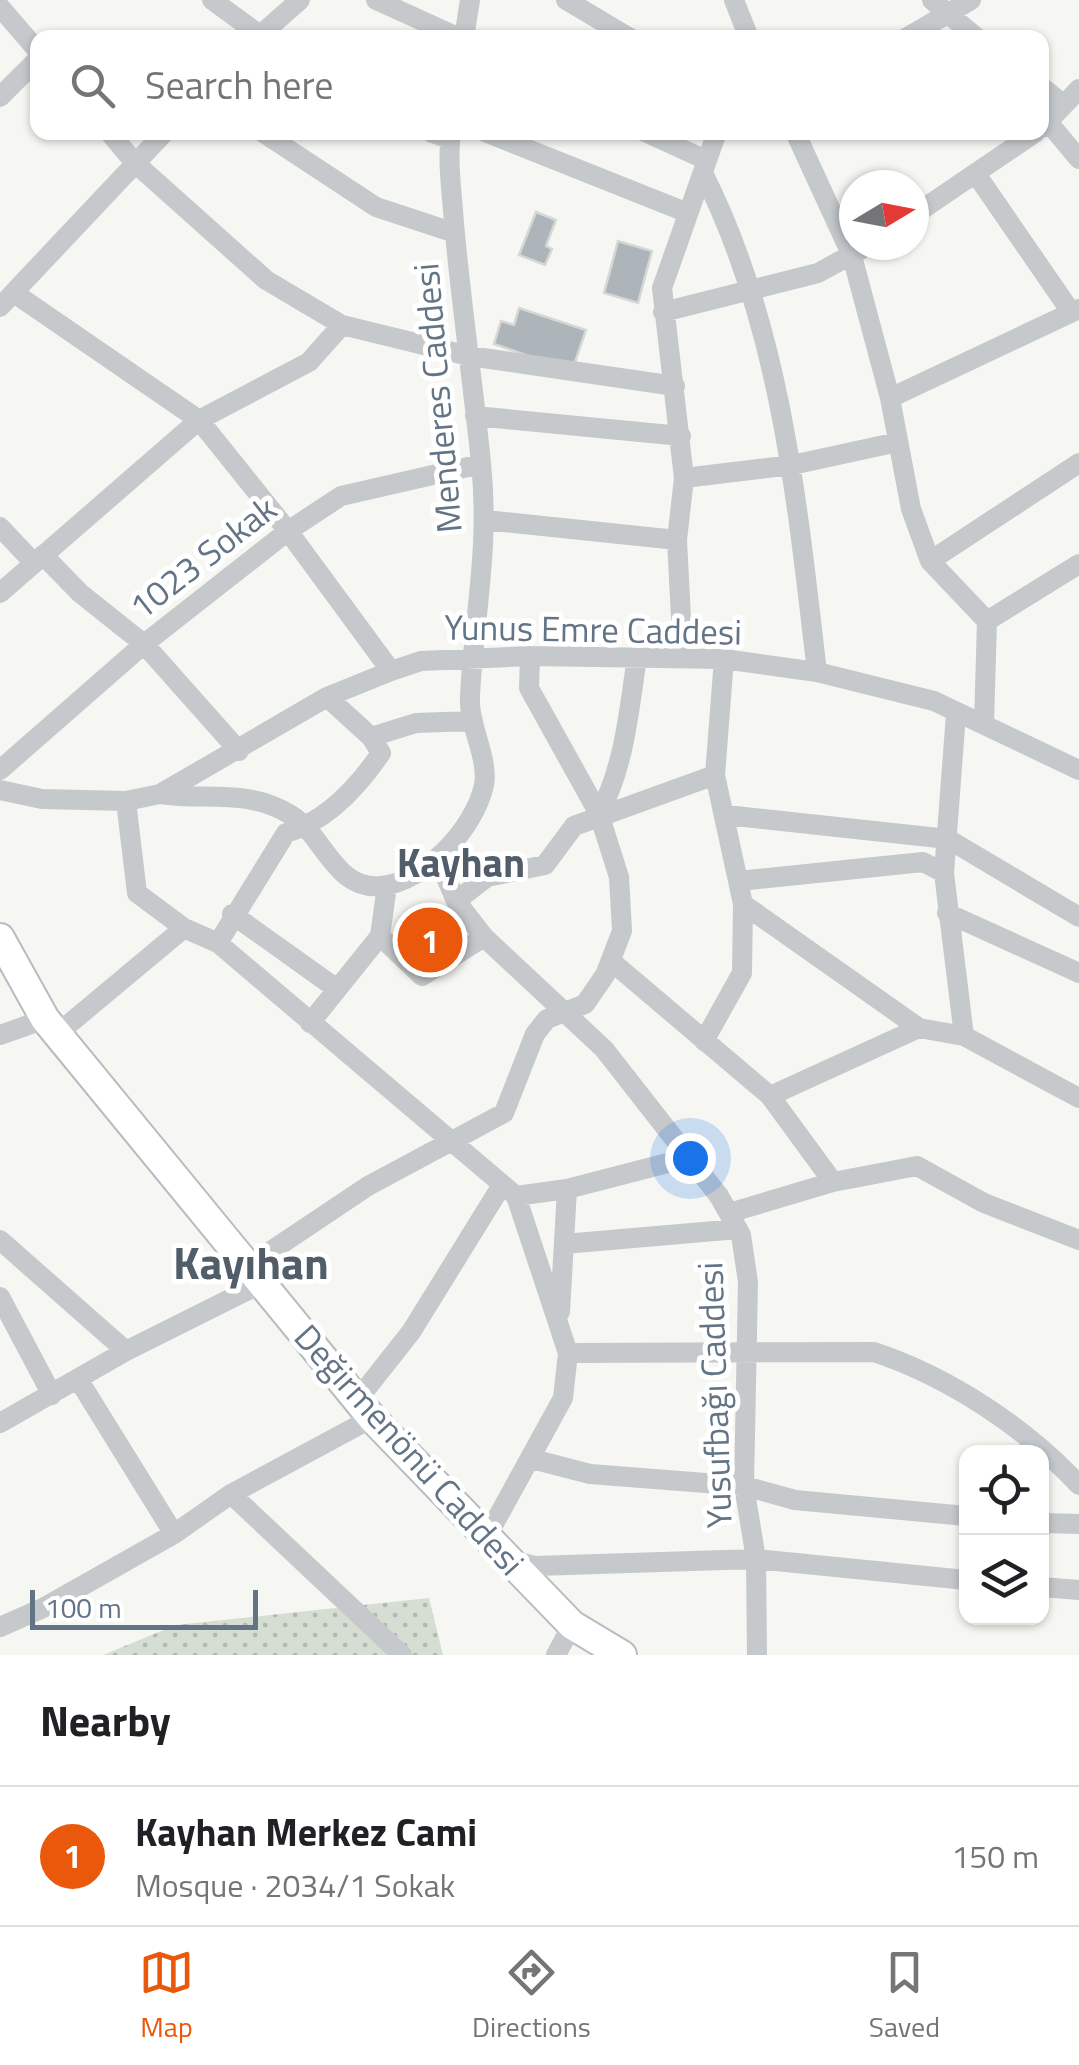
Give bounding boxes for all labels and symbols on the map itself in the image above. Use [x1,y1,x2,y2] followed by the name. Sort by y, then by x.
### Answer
[839,170,929,260] north arrow
[398,261,476,535] street label: Menderes Caddesi
[117,482,288,632] street label: 1023 Sokak
[444,599,742,659] street label: Yunus Emre Caddesi
[397,832,525,893] district label: Kayhan
[398,902,462,978] pin: 1
[665,1133,716,1184] your location
[173,1228,329,1296] district label: Kayıhan
[682,1261,746,1529] street label: Yusufbağı Caddesi
[282,1311,538,1587] street label: Değirmenönü Caddesi
[30,1585,258,1630] scale bar

